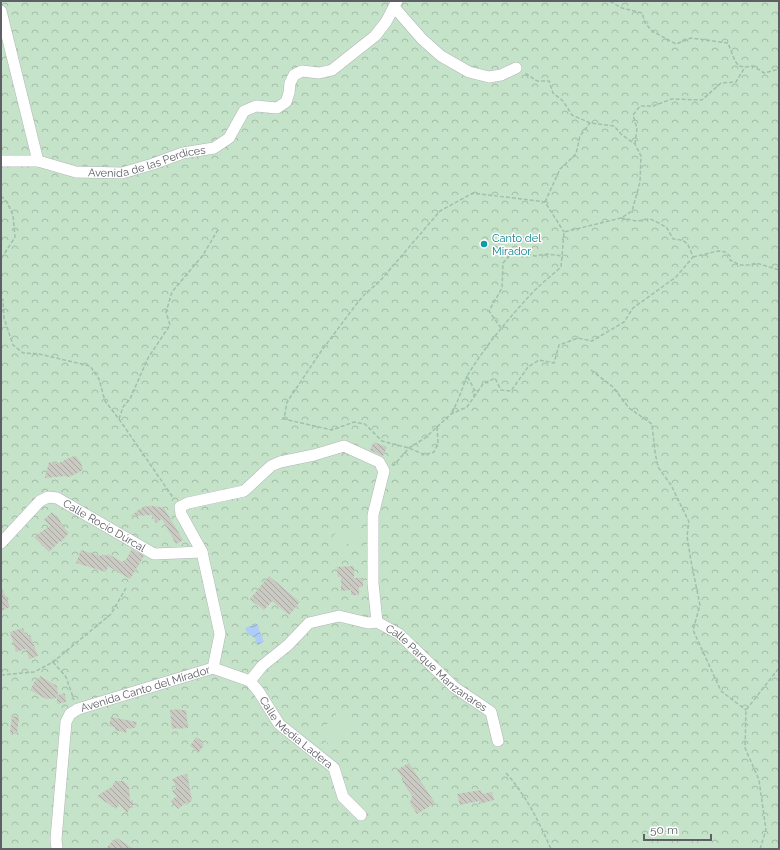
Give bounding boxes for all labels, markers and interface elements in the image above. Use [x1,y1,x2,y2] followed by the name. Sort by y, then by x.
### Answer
[88,143,206,180] street label: Avenida de las Perdices
[492,232,541,258] place label: Canto del Mirador
[479,239,489,249] marker: Canto del Mirador
[60,497,148,555] street label: Calle Rocío Dúrcal
[383,622,490,715] street label: Calle Parque Manzanares
[79,663,212,715] street label: Avenida Canto del Mirador
[256,694,335,771] street label: Calle Media Ladera
[644,816,711,842] scale bar
[650,823,678,837] text: 50 m

